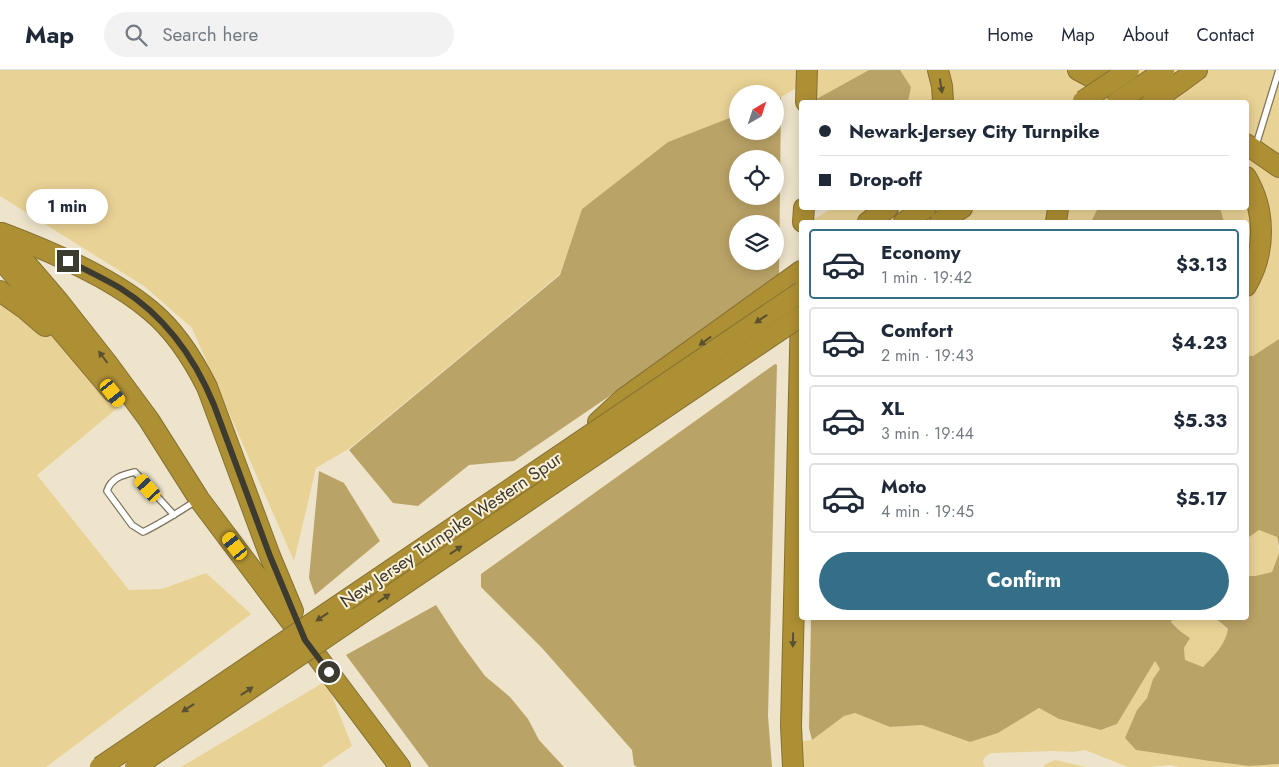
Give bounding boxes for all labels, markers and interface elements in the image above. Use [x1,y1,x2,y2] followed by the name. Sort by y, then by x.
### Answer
[104,12,454,57] search box
[25,17,74,52] text: Map
[122,21,150,49] icon: search
[162,21,258,48] text: Search here
[987,22,1033,48] text: Home
[1061,22,1095,48] text: Map
[1123,22,1168,48] text: About
[1196,22,1254,48] text: Contact
[938,78,946,94] one-way arrow
[729,85,784,140] north arrow
[729,85,784,270] map controls
[849,118,1100,145] text: Newark-Jersey City Turnpike
[729,150,784,205] button: locate
[849,166,922,193] text: Drop-off
[27,189,109,224] callout: 1 min
[47,195,87,218] text: 1 min
[729,215,784,270] button: layers
[881,239,961,266] text: Economy
[821,242,866,287] icon: car
[57,250,79,272] route end
[1176,251,1227,278] text: $3.13
[881,266,972,289] text: 1 min · 19:42
[754,314,768,324] one-way arrow
[881,317,953,344] text: Comfort
[821,320,866,365] icon: car
[1172,329,1227,356] text: $4.23
[699,335,712,346] one-way arrow
[881,344,974,367] text: 2 min · 19:43
[98,350,108,364] one-way arrow
[97,377,128,409] car
[881,395,904,422] text: XL
[821,398,866,443] icon: car
[1173,407,1227,434] text: $5.33
[881,422,974,445] text: 3 min · 19:44
[335,445,568,614] street label: New Jersey Turnpike Western Spur
[132,472,163,504] car
[881,473,926,500] text: Moto
[821,476,866,521] icon: car
[1176,485,1227,512] text: $5.17
[881,500,974,523] text: 4 min · 19:45
[219,530,250,562] car
[449,545,462,555] one-way arrow
[819,552,1229,610] button: Confirm
[377,593,391,603] one-way arrow
[315,612,329,622] one-way arrow
[789,632,797,648] one-way arrow
[318,661,340,683] route start
[241,686,254,695] one-way arrow
[181,703,194,713] one-way arrow

